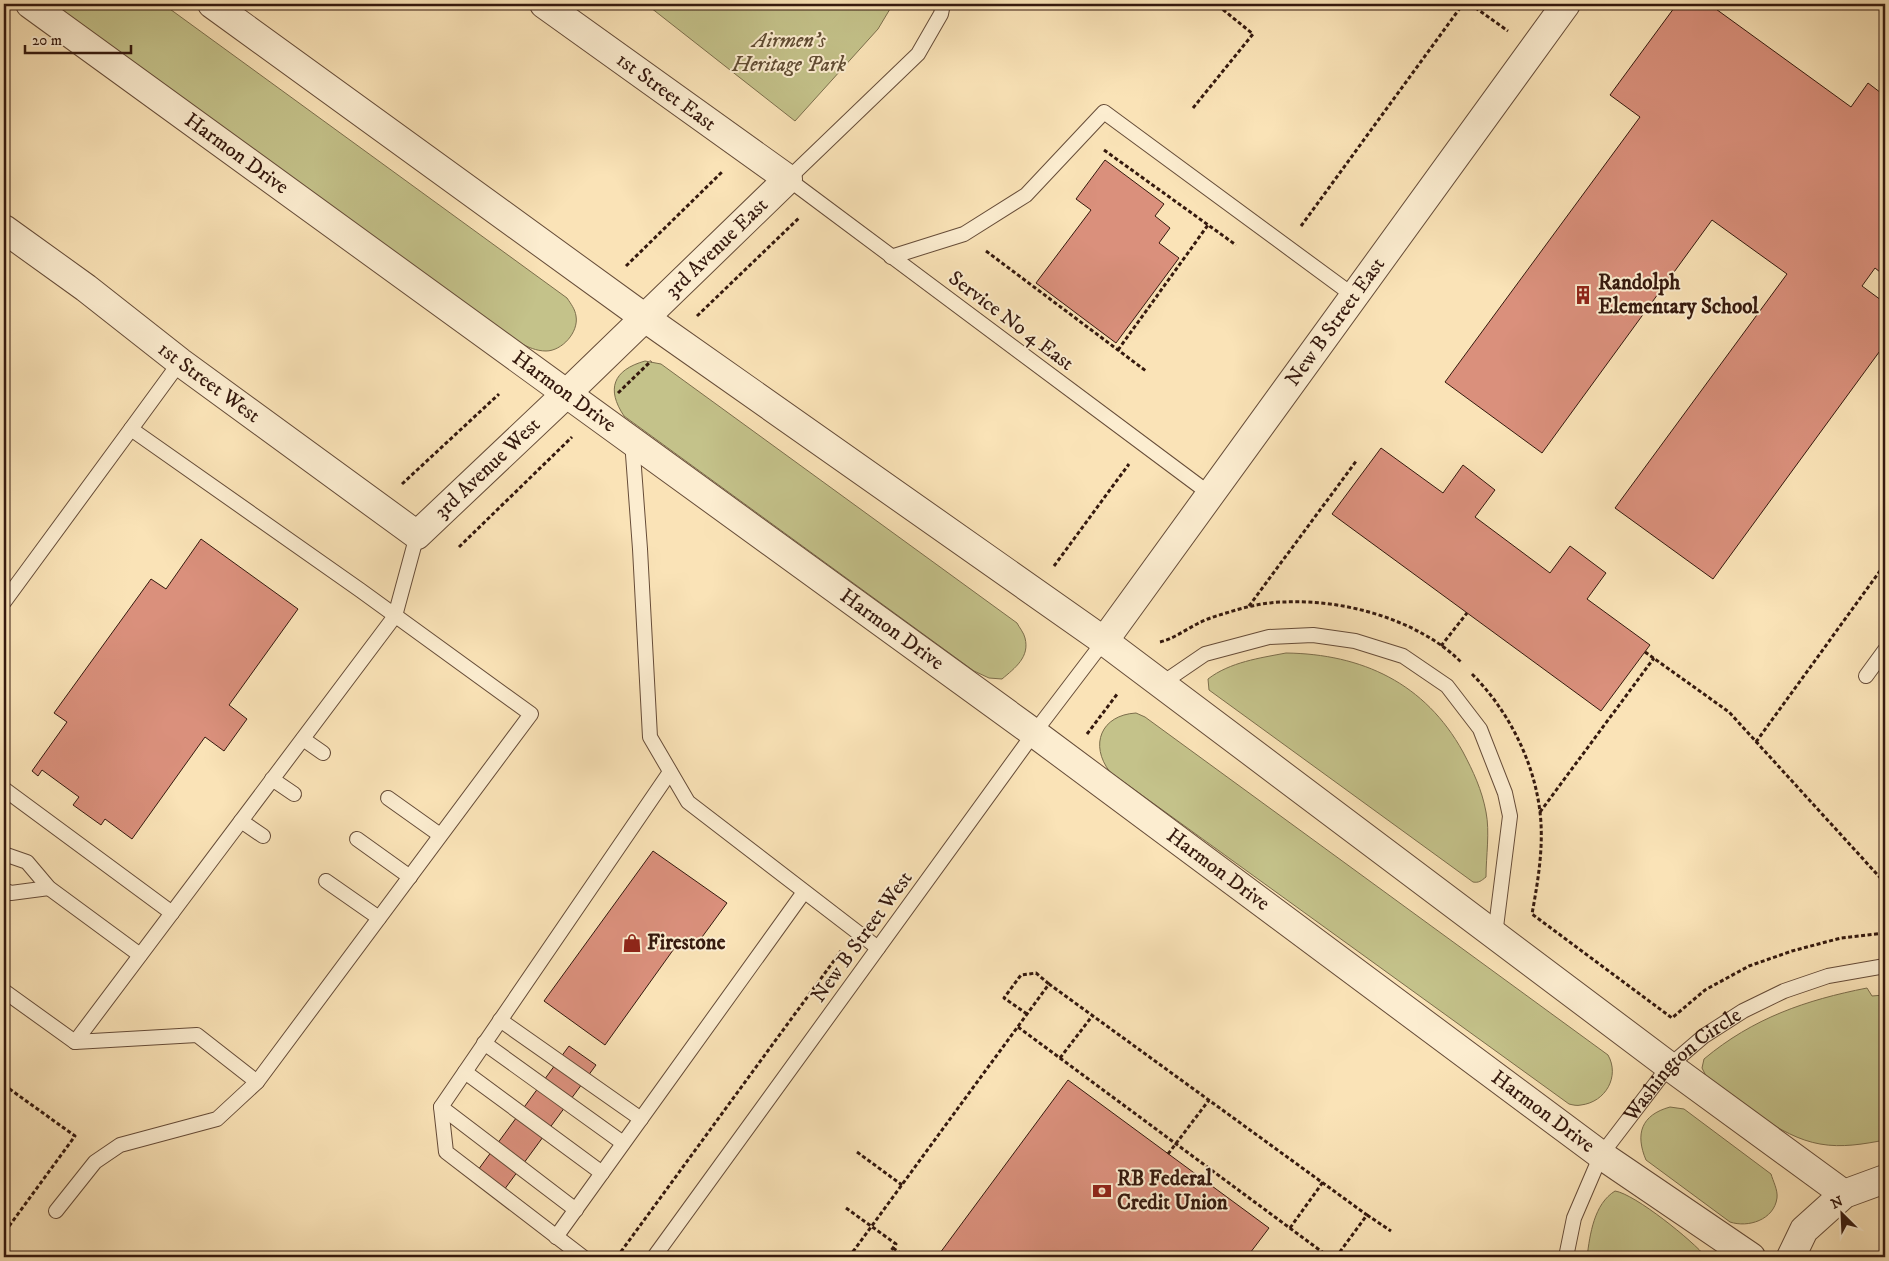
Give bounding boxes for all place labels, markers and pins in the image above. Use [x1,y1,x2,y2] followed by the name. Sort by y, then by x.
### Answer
[1598,270,1759,320] place label: Randolph Elementary School
[1572,284,1594,306] building icon: Randolph Elementary School
[647,930,726,956] place label: Firestone
[621,932,643,954] shop icon: Firestone
[1117,1166,1229,1216] place label: RB Federal Credit Union
[1091,1180,1113,1202] bank icon: RB Federal Credit Union

